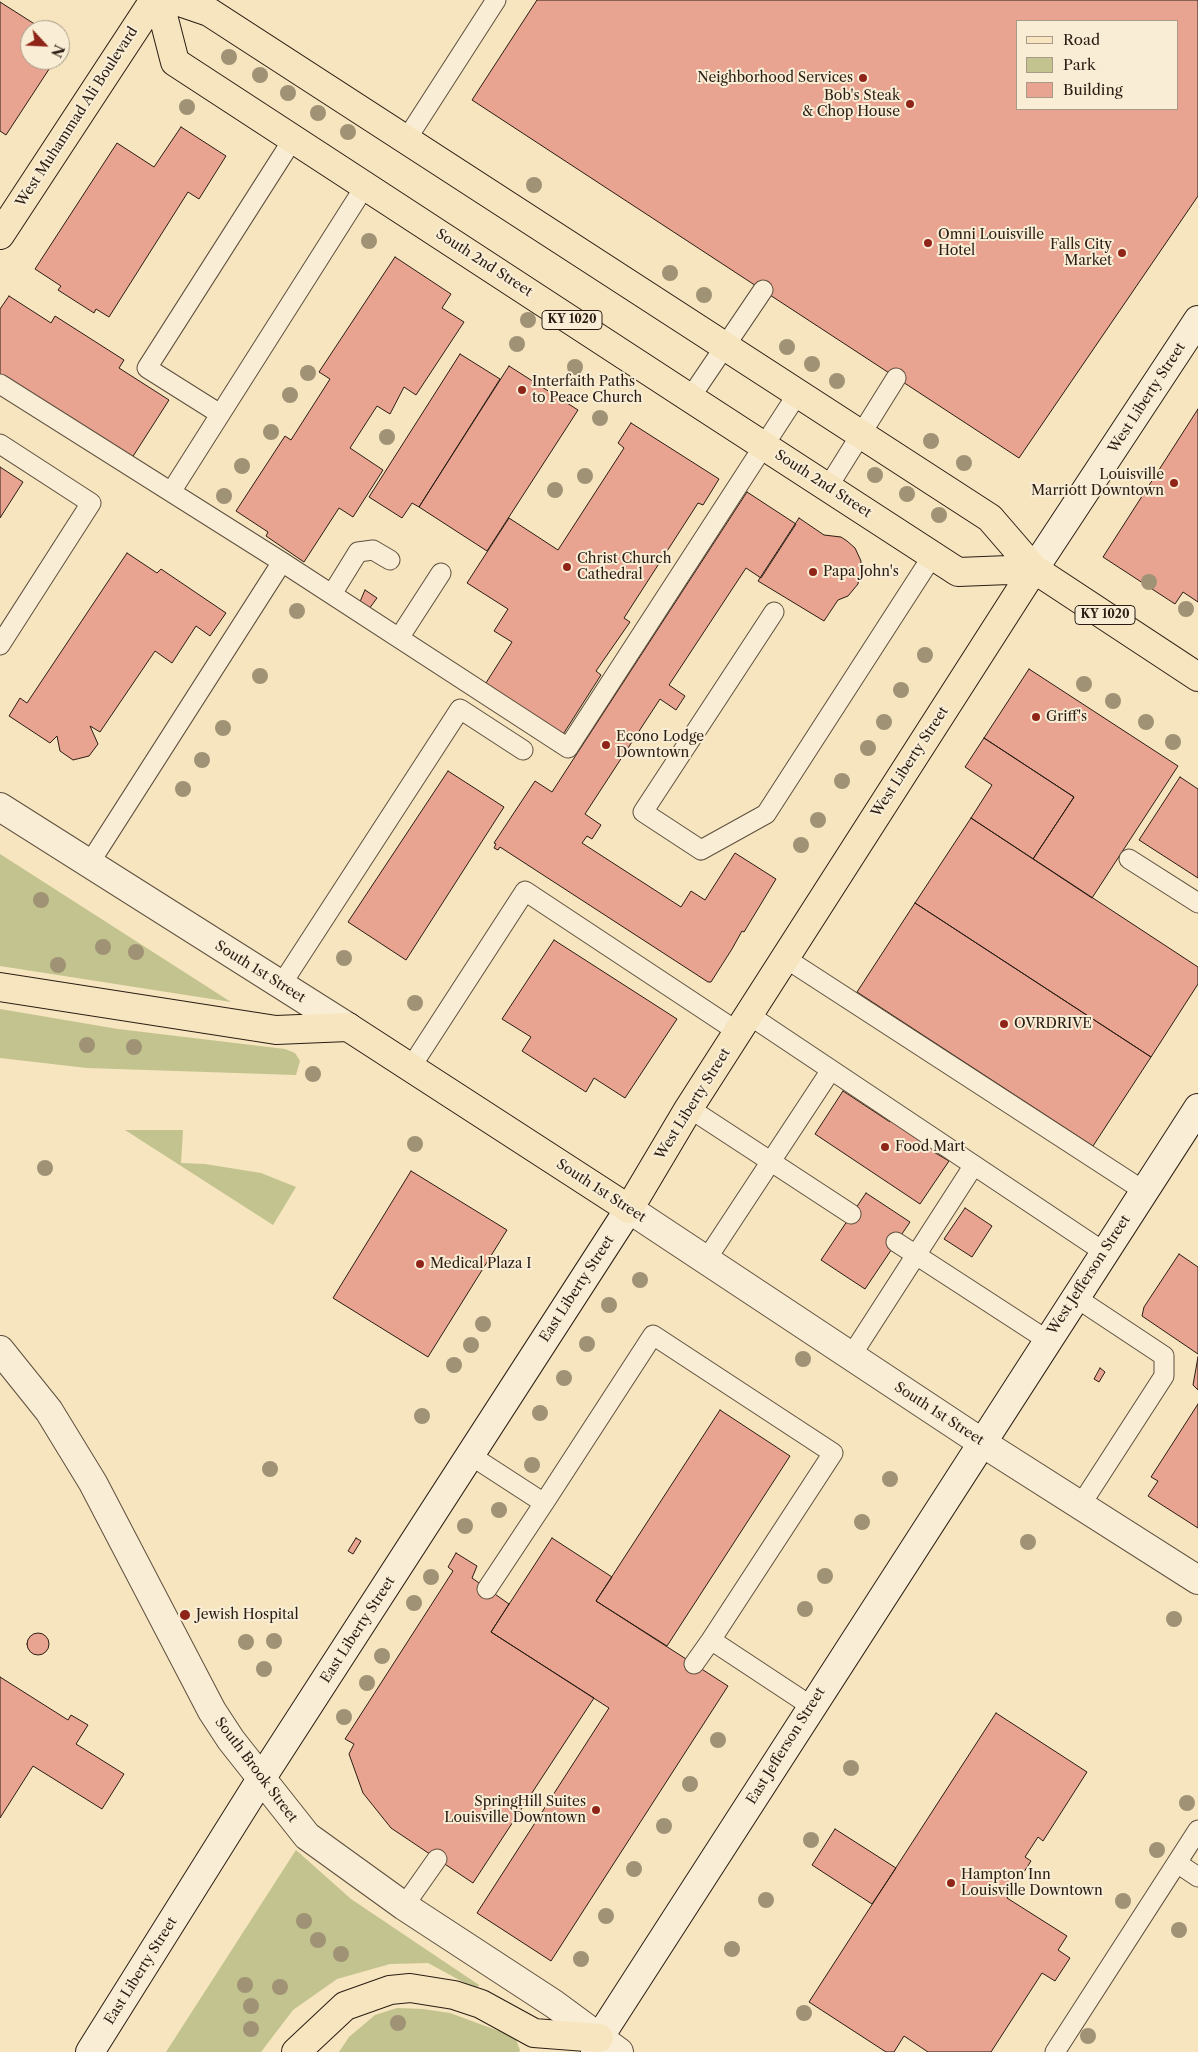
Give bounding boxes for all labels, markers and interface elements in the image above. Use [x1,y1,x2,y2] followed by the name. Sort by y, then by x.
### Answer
[20,20,70,70] north arrow
[1016,20,1178,110] legend
[12,24,142,210] street label: West Muhammad Ali Boulevard
[1063,30,1100,49] text: Road
[47,42,68,60] text: N
[1063,55,1096,74] text: Park
[697,70,853,86] place label: Neighborhood Services
[857,72,869,84] marker: Neighborhood Services
[1063,80,1123,99] text: Building
[802,88,900,120] place label: Bob's Steak & Chop House
[904,98,916,110] marker: Bob's Steak & Chop House
[433,226,535,300] street label: South 2nd Street
[938,227,1044,260] place label: Omni Louisville Hotel
[922,237,934,249] marker: Omni Louisville Hotel
[1050,237,1112,270] place label: Falls City Market
[1116,247,1128,259] marker: Falls City Market
[542,310,602,330] road number: KY 1020
[1105,340,1189,456] street label: West Liberty Street
[532,374,642,407] place label: Interfaith Paths to Peace Church
[516,384,528,396] marker: Interfaith Paths to Peace Church
[772,447,874,521] street label: South 2nd Street
[1031,467,1164,500] place label: Louisville Marriott Downtown
[1168,477,1180,489] marker: Louisville Marriott Downtown
[577,551,671,584] place label: Christ Church Cathedral
[561,561,573,573] marker: Christ Church Cathedral
[823,564,899,580] place label: Papa John's
[807,566,819,578] marker: Papa John's
[1075,606,1135,624] road number: KY 1020
[868,704,952,820] street label: West Liberty Street
[1046,709,1087,725] place label: Griff's
[1030,711,1042,723] marker: Griff's
[616,729,704,762] place label: Econo Lodge Downtown
[600,739,612,751] marker: Econo Lodge Downtown
[212,938,308,1006] street label: South 1st Street
[1014,1016,1092,1032] place label: OVRDRIVE
[998,1018,1010,1030] marker: OVRDRIVE
[652,1045,734,1163] street label: West Liberty Street
[895,1139,965,1155] place label: Food Mart
[879,1141,891,1153] marker: Food Mart
[553,1156,649,1226] street label: South 1st Street
[1044,1212,1134,1338] street label: West Jefferson Street
[536,1233,618,1345] street label: East Liberty Street
[430,1256,531,1272] place label: Medical Plaza I
[414,1258,426,1270] marker: Medical Plaza I
[891,1379,987,1449] street label: South 1st Street
[317,1574,399,1686] street label: East Liberty Street
[196,1607,299,1623] place label: Jewish Hospital
[178,1608,192,1622] marker: Jewish Hospital
[743,1685,829,1807] street label: East Jefferson Street
[211,1714,301,1826] street label: South Brook Street
[444,1794,586,1826] place label: SpringHill Suites Louisville Downtown
[590,1804,602,1816] marker: SpringHill Suites Louisville Downtown
[961,1867,1103,1900] place label: Hampton Inn Louisville Downtown
[945,1877,957,1889] marker: Hampton Inn Louisville Downtown
[101,1914,181,2028] street label: East Liberty Street

